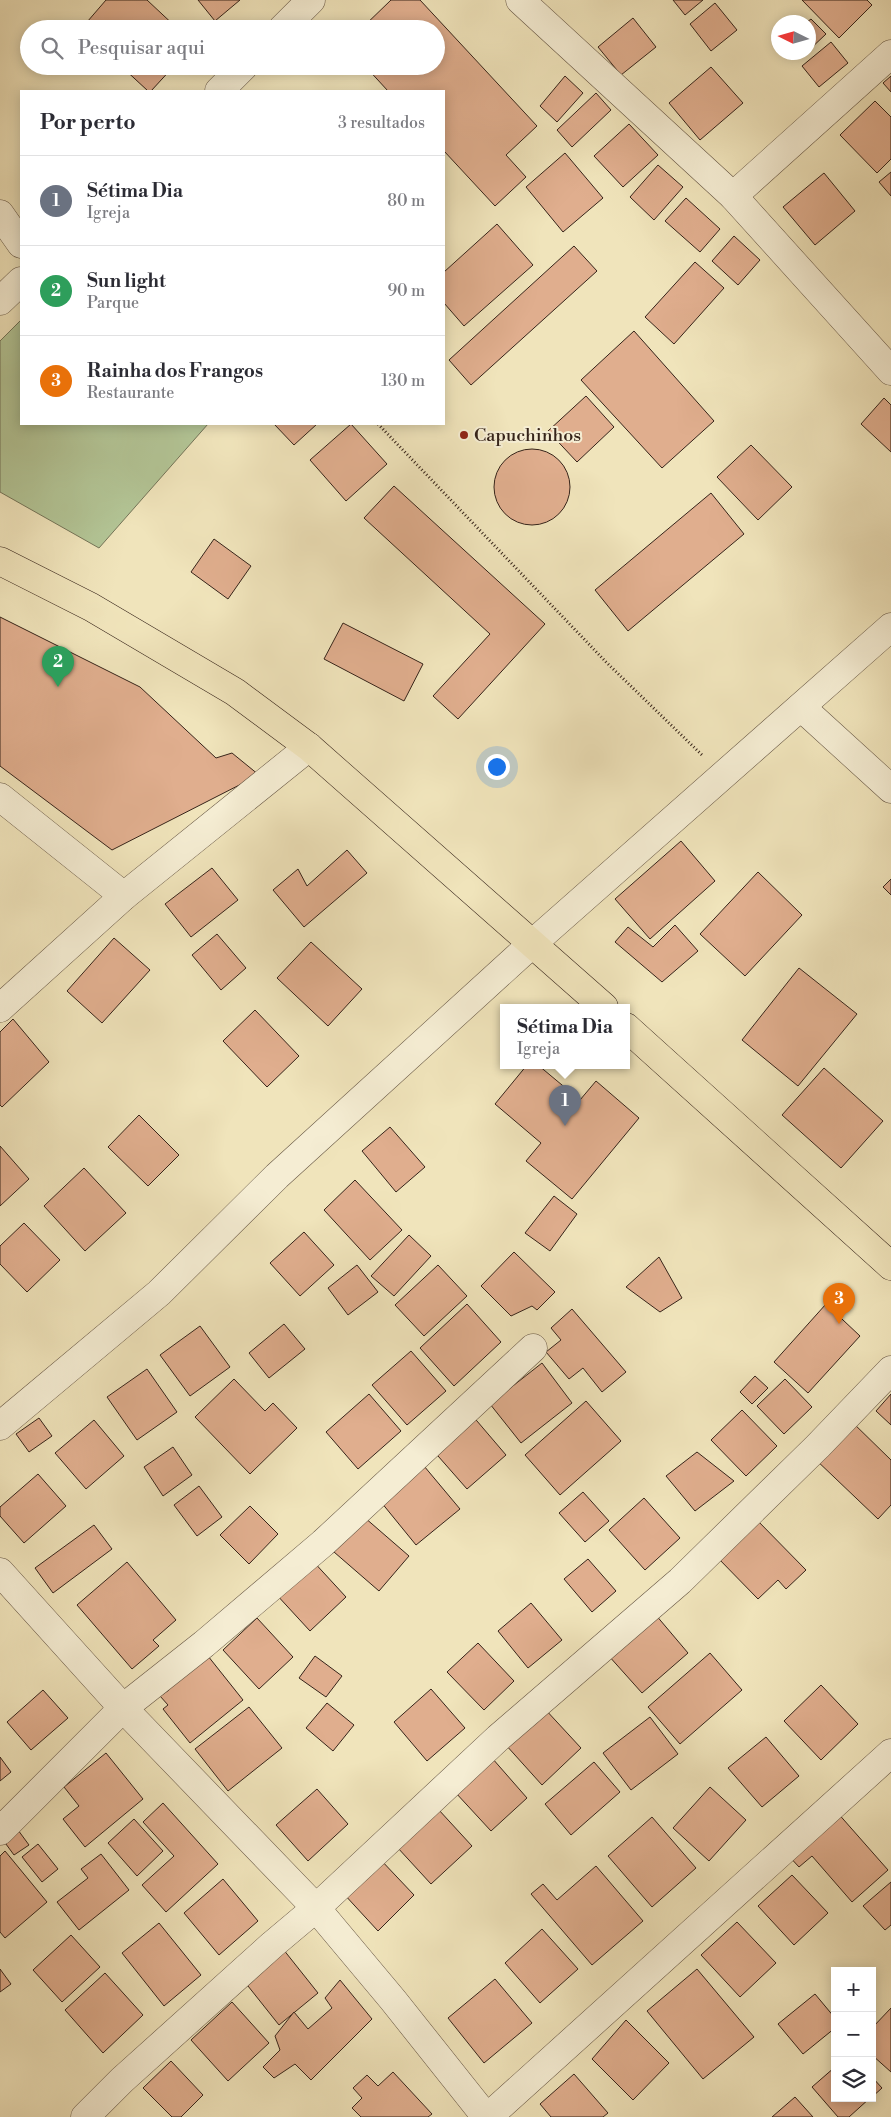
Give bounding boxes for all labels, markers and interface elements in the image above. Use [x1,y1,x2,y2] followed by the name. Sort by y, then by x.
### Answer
[771,15,816,60] north arrow
[20,20,445,75] search box
[38,34,66,62] icon: search
[78,36,205,60] text: Pesquisar aqui
[40,110,136,136] text: Por perto
[338,113,425,133] text: 3 resultados
[87,179,183,203] text: Sétima Dia
[52,191,60,211] text: 1
[387,191,425,211] text: 80 m
[87,203,130,223] text: Igreja
[87,269,166,293] text: Sun light
[51,281,61,301] text: 2
[387,281,425,301] text: 90 m
[87,293,139,313] text: Parque
[87,359,263,383] text: Rainha dos Frangos
[51,371,61,391] text: 3
[381,371,425,391] text: 130 m
[87,383,174,403] text: Restaurante
[474,424,581,447] place label: Capuchinhos
[458,429,470,441] marker: Capuchinhos
[42,646,74,687] pin: 2
[484,754,510,780] your location
[500,1004,630,1069] popup
[517,1015,613,1039] text: Sétima Dia
[517,1039,560,1059] text: Igreja
[549,1085,581,1126] pin: 1
[823,1283,855,1324] pin: 3
[831,1967,876,2102] map controls
[831,1967,876,2012] button: +
[831,2012,876,2057] button: −
[831,2057,876,2102] button: layers

